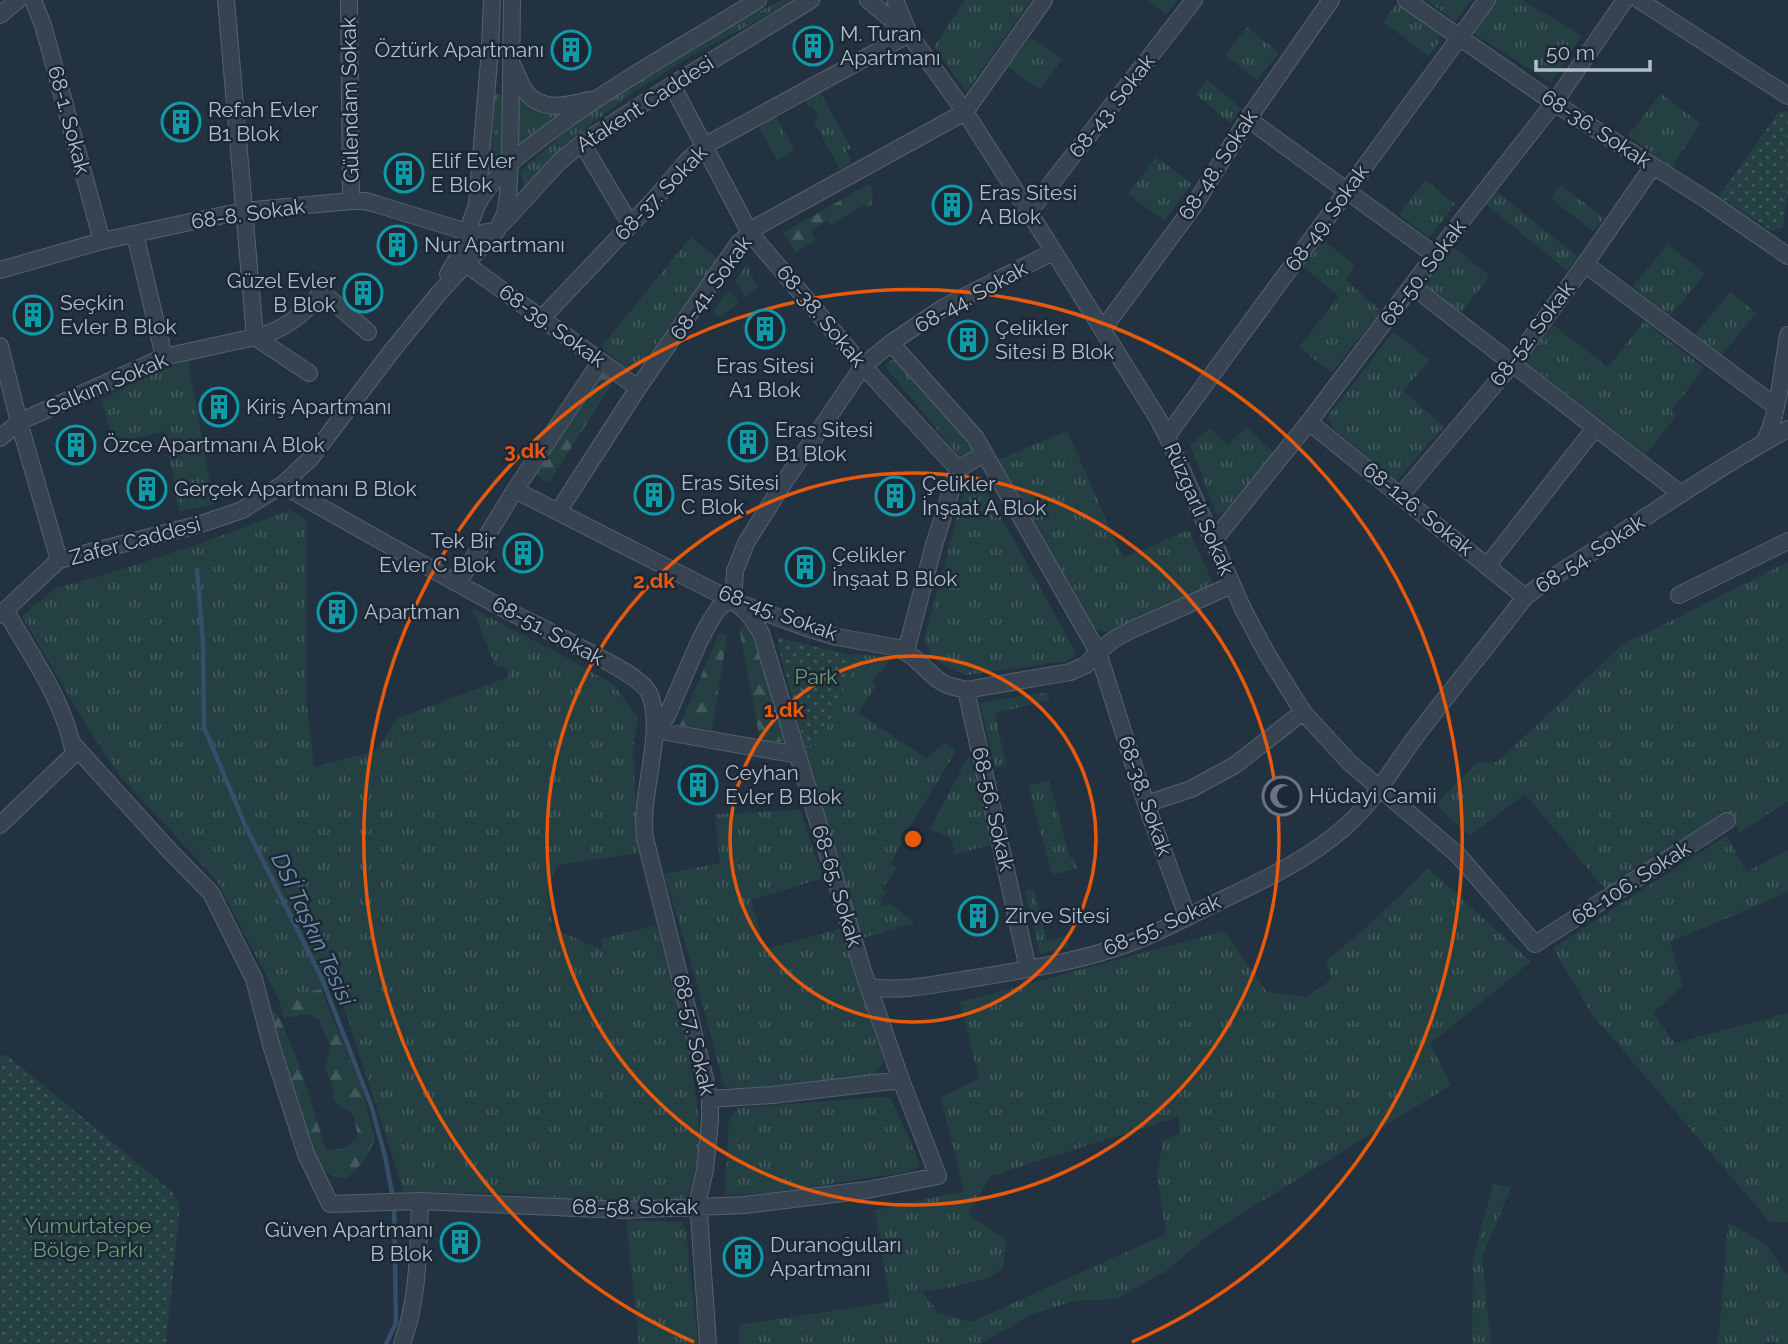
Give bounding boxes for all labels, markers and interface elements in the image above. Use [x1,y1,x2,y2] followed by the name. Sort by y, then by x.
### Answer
[336,17,363,183] street label: Gülendam Sokak
[840,21,941,70] place label: M. Turan Apartmanı
[792,25,834,67] building icon: M. Turan Apartmanı
[1536,28,1650,72] scale bar
[550,29,592,71] building icon: Öztürk Apartmanı
[375,37,544,62] place label: Öztürk Apartmanı
[1546,40,1595,65] text: 50 m
[1063,49,1160,163] street label: 68-43. Sokak
[571,50,718,157] street label: Atakent Caddesi
[43,63,96,177] street label: 68-1. Sokak
[1537,84,1656,173] street label: 68-36. Sokak
[208,97,319,146] place label: Refah Evler B1 Blok
[160,101,202,143] building icon: Refah Evler B1 Blok
[1173,105,1262,224] street label: 68-48. Sokak
[609,140,712,245] street label: 68-37. Sokak
[431,148,516,197] place label: Elif Evler E Blok
[383,152,425,194] building icon: Elif Evler E Blok
[1279,159,1374,276] street label: 68-49. Sokak
[979,180,1077,229] place label: Eras Sitesi A Blok
[931,184,973,226] building icon: Eras Sitesi A Blok
[189,193,306,234] street label: 68-8. Sokak
[1375,215,1471,331] street label: 68-50. Sokak
[376,224,418,266] building icon: Nur Apartmanı
[664,231,757,345] street label: 68-41. Sokak
[424,232,565,257] place label: Nur Apartmanı
[910,255,1031,338] street label: 68-44. Sokak
[772,260,871,372] street label: 68-38. Sokak
[227,268,337,317] place label: Güzel Evler B Blok
[342,272,384,314] building icon: Güzel Evler B Blok
[1484,276,1579,391] street label: 68-52. Sokak
[494,279,610,372] street label: 68-39. Sokak
[60,290,177,339] place label: Seçkin Evler B Blok
[12,294,54,336] building icon: Seçkin Evler B Blok
[744,308,786,350] building icon: Eras Sitesi A1 Blok
[995,315,1114,364] place label: Çelikler Sitesi B Blok
[947,319,989,361] building icon: Çelikler Sitesi B Blok
[42,347,171,420] street label: Salkım Sokak
[716,353,814,402] place label: Eras Sitesi A1 Blok
[198,386,240,428] building icon: Kiriş Apartmanı
[246,394,391,419] place label: Kiriş Apartmanı
[775,417,873,466] place label: Eras Sitesi B1 Blok
[727,421,769,463] building icon: Eras Sitesi B1 Blok
[55,424,97,466] building icon: Özce Apartmanı A Blok
[103,432,325,457] place label: Özce Apartmanı A Blok
[504,438,546,463] text: 3 dk
[1159,439,1240,579] street label: Rüzgarlı Sokak
[1358,457,1479,561] street label: 68-126. Sokak
[126,468,168,510] building icon: Gerçek Apartmanı B Blok
[681,470,779,519] place label: Eras Sitesi C Blok
[922,471,1046,520] place label: Çelikler İnşaat A Blok
[633,474,675,516] building icon: Eras Sitesi C Blok
[874,475,916,517] building icon: Çelikler İnşaat A Blok
[174,476,417,501] place label: Gerçek Apartmanı B Blok
[1530,509,1649,598] street label: 68-54. Sokak
[67,511,203,570] street label: Zafer Caddesi
[379,528,497,577] place label: Tek Bir Evler C Blok
[502,532,544,574] building icon: Tek Bir Evler C Blok
[832,542,957,591] place label: Çelikler İnşaat B Blok
[784,546,826,588] building icon: Çelikler İnşaat B Blok
[633,568,675,593] text: 2 dk
[715,579,841,646] street label: 68-45. Sokak
[316,591,358,633] building icon: Apartman
[488,591,608,670] street label: 68-51. Sokak
[364,599,460,624] place label: Apartman
[795,664,837,689] park label: Park
[764,697,805,722] text: 1 dk
[1113,733,1178,859] street label: 68-38. Sokak
[967,745,1020,873] street label: 68-56. Sokak
[725,760,842,809] place label: Ceyhan Evler B Blok
[677,764,719,806] building icon: Ceyhan Evler B Blok
[1261,775,1303,817] mosque icon: Hüdayi Camii
[1309,783,1437,808] place label: Hüdayi Camii
[807,822,868,950] street label: 68-65. Sokak
[901,827,925,851] centre of rings
[1567,835,1695,930] street label: 68-106. Sokak
[266,848,361,1010] water label: DSİ Taşkın Tesisi
[1099,889,1224,960] street label: 68-55. Sokak
[957,895,999,937] building icon: Zirve Sitesi
[1005,903,1110,928] place label: Zirve Sitesi
[668,972,721,1098] street label: 68-57. Sokak
[572,1194,698,1219] street label: 68-58. Sokak
[25,1213,151,1262] park label: Yumurtatepe Bölge Parkı
[265,1217,433,1266] place label: Güven Apartmanı B Blok
[439,1221,481,1263] building icon: Güven Apartmanı B Blok
[770,1232,901,1281] place label: Duranoğulları Apartmanı
[722,1236,764,1278] building icon: Duranoğulları Apartmanı

